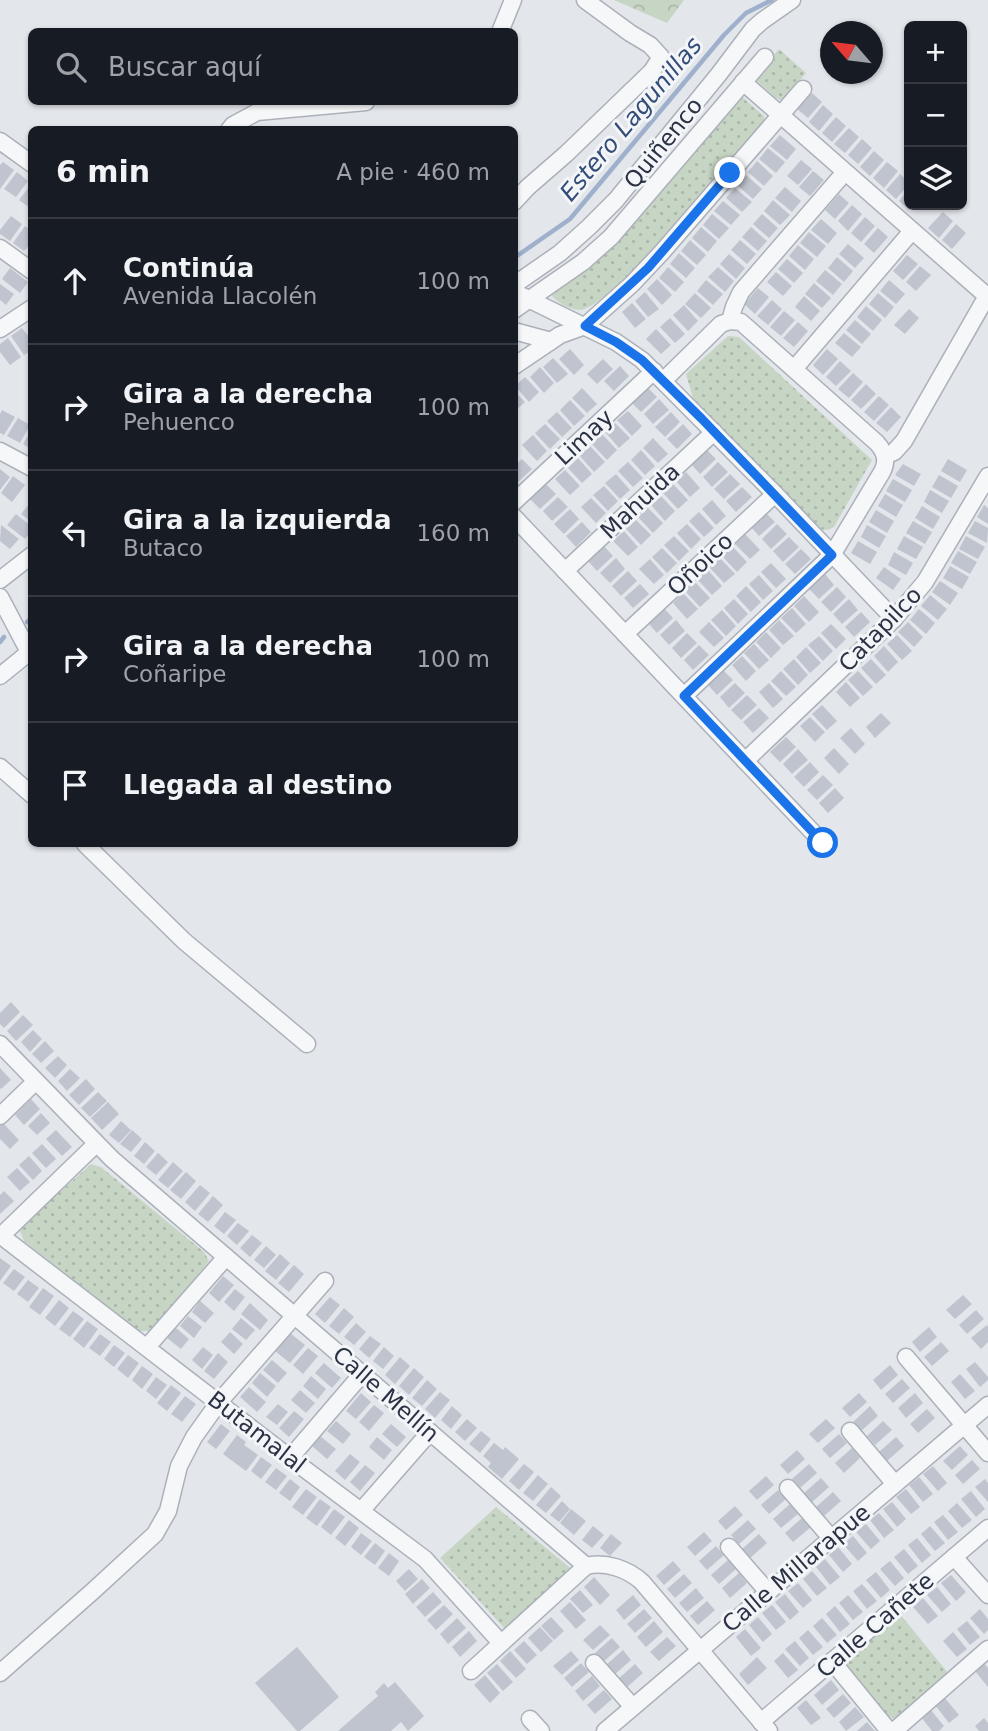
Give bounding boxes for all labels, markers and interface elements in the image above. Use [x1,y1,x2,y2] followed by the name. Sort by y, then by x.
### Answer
[820,21,883,84] north arrow
[904,21,967,210] map controls
[904,21,967,84] button: +
[28,28,518,105] search box
[554,31,708,207] water label: Estero Lagunillas
[52,48,90,86] icon: search
[108,52,261,82] text: Buscar aquí
[904,84,967,147] button: −
[619,92,707,194] street label: Quiñenco
[904,147,967,210] button: layers
[56,154,150,189] text: 6 min
[714,157,745,188] route end
[336,159,490,185] text: A pie · 460 m
[123,253,254,283] text: Continúa
[56,262,94,300] icon: ahead
[416,268,490,294] text: 100 m
[123,283,317,309] text: Avenida Llacolén
[123,379,373,409] text: Gira a la derecha
[56,388,94,426] icon: right
[416,394,490,420] text: 100 m
[550,404,618,470] street label: Limay
[123,409,235,435] text: Pehuenco
[595,458,685,544] street label: Mahuida
[123,505,391,535] text: Gira a la izquierda
[56,514,94,552] icon: left
[416,520,490,546] text: 160 m
[662,527,738,601] street label: Oñoico
[123,535,203,561] text: Butaco
[833,581,927,677] street label: Catapilco
[123,631,373,661] text: Gira a la derecha
[56,640,94,678] icon: right
[416,646,490,672] text: 100 m
[123,661,226,687] text: Coñaripe
[56,766,94,804] icon: arrive
[123,770,392,800] text: Llegada al destino
[807,827,838,858] route start
[328,1341,444,1447] street label: Calle Mellín
[203,1386,311,1478] street label: Butamalal
[717,1499,875,1637] street label: Calle Millarapue
[811,1567,939,1683] street label: Calle Cañete

